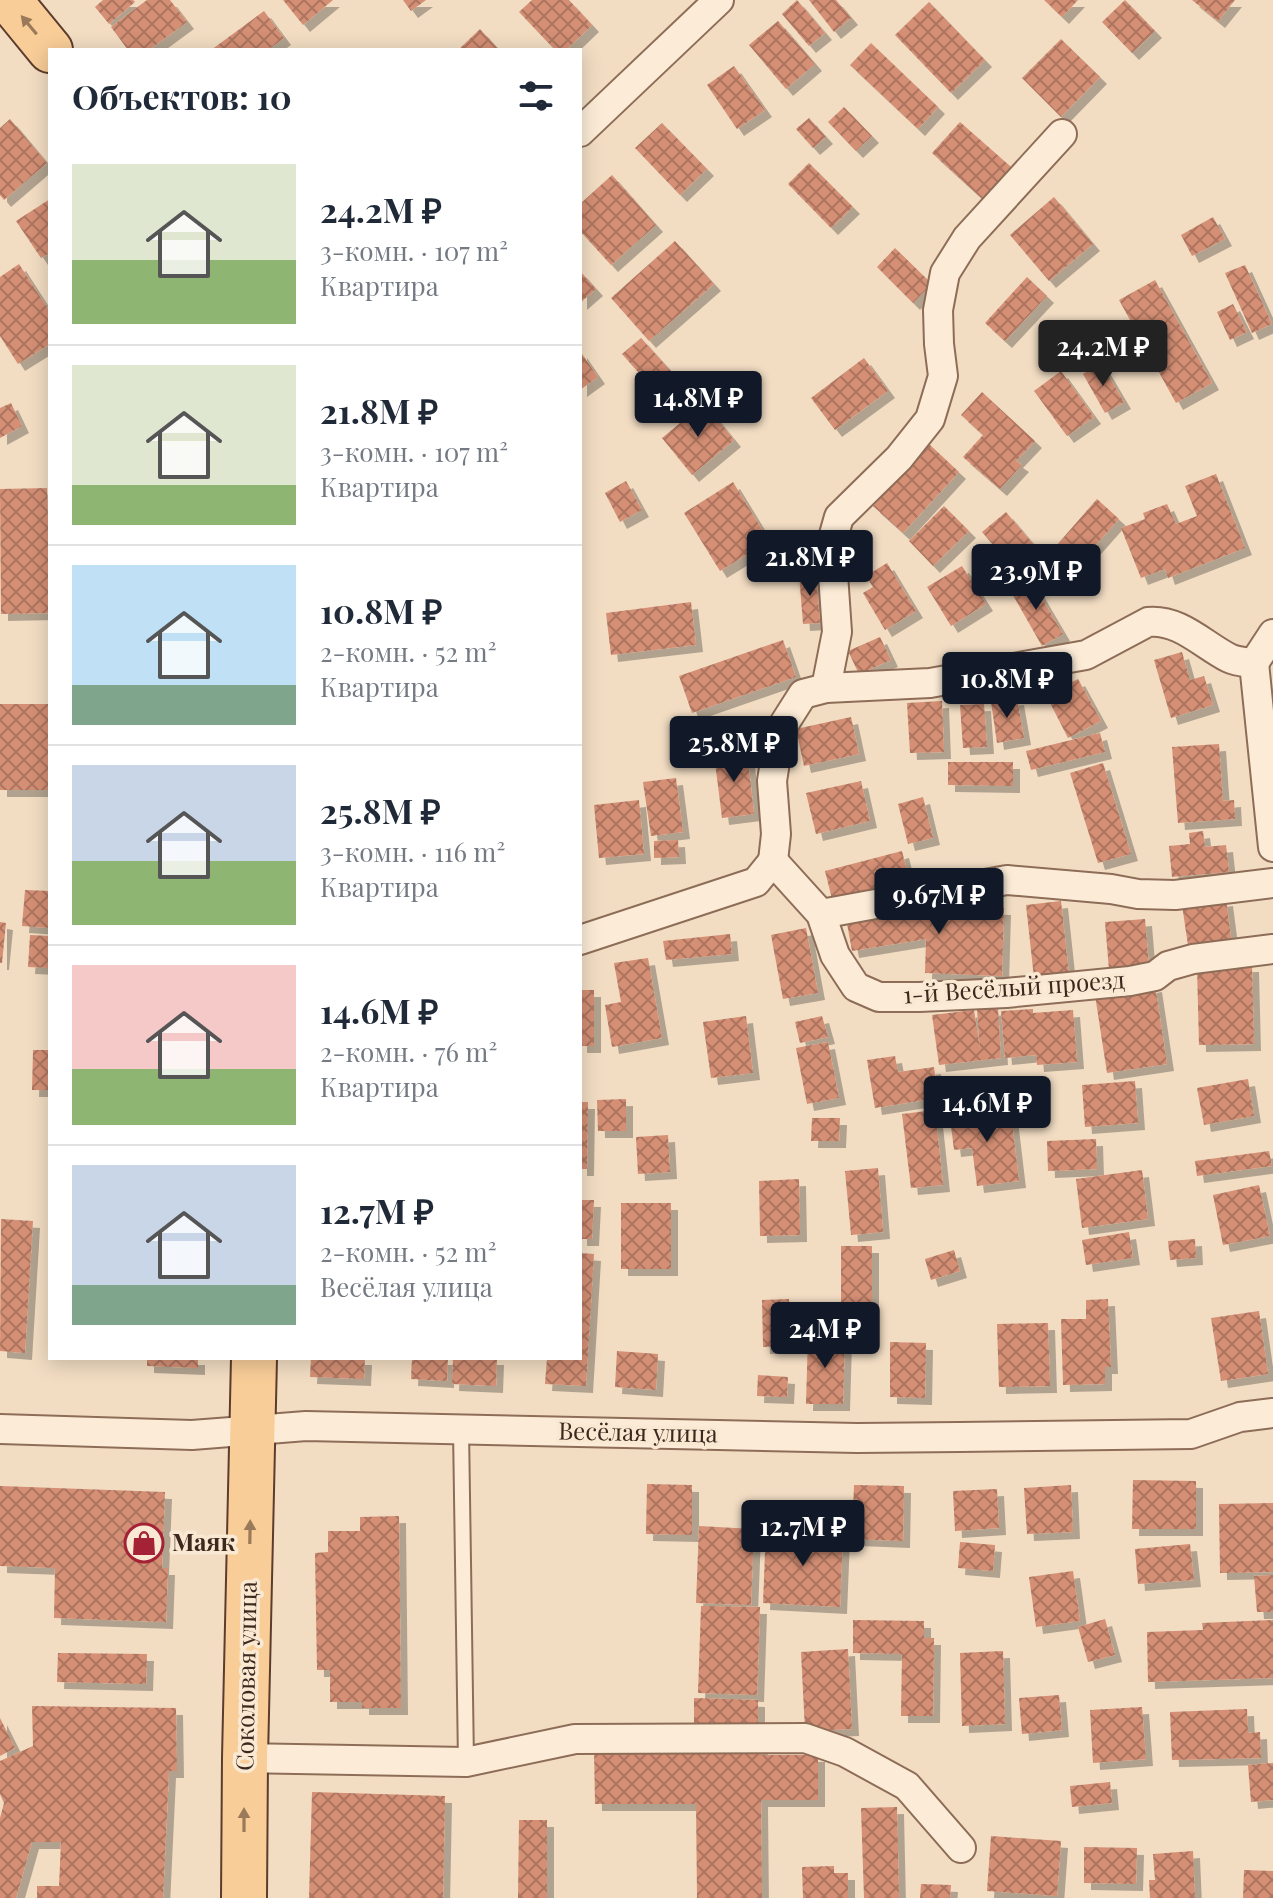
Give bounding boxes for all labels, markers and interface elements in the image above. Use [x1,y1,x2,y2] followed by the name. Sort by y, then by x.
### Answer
[21,15,38,35] one-way arrow
[72,73,292,119] text: Объектов: 10
[514,74,558,118] icon: filters
[320,186,442,232] text: 24.2M ₽
[136,196,232,292] icon: home
[320,233,508,268] text: 3-комн. · 107 m²
[320,268,439,303] text: Квартира
[1029,320,1177,388] pin: 24.2M ₽
[1056,328,1150,363] text: 24.2M ₽
[624,371,772,439] pin: 14.8M ₽
[653,379,743,414] text: 14.8M ₽
[320,387,438,433] text: 21.8M ₽
[136,397,232,493] icon: home
[320,434,508,469] text: 3-комн. · 107 m²
[320,469,439,504] text: Квартира
[736,530,884,598] pin: 21.8M ₽
[765,538,855,573] text: 21.8M ₽
[962,544,1110,612] pin: 23.9M ₽
[990,552,1082,587] text: 23.9M ₽
[320,587,442,633] text: 10.8M ₽
[136,597,232,693] icon: home
[320,634,496,669] text: 2-комн. · 52 m²
[933,652,1081,720] pin: 10.8M ₽
[960,660,1054,695] text: 10.8M ₽
[320,669,439,704] text: Квартира
[660,716,808,784] pin: 25.8M ₽
[688,724,780,759] text: 25.8M ₽
[320,787,441,833] text: 25.8M ₽
[136,797,232,893] icon: home
[320,834,505,869] text: 3-комн. · 116 m²
[865,868,1013,936] pin: 9.67M ₽
[320,869,439,904] text: Квартира
[892,876,986,911] text: 9.67M ₽
[902,962,1126,1010] street label: 1-й Весёлый проезд
[320,987,438,1033] text: 14.6M ₽
[136,997,232,1093] icon: home
[320,1034,497,1069] text: 2-комн. · 76 m²
[320,1069,439,1104] text: Квартира
[913,1076,1061,1144] pin: 14.6M ₽
[942,1084,1032,1119] text: 14.6M ₽
[320,1187,434,1233] text: 12.7M ₽
[136,1197,232,1293] icon: home
[320,1234,496,1269] text: 2-комн. · 52 m²
[320,1269,493,1304] text: Весёлая улица
[769,1302,881,1370] pin: 24M ₽
[789,1310,861,1345] text: 24M ₽
[558,1414,718,1448] street label: Весёлая улица
[729,1500,877,1568] pin: 12.7M ₽
[759,1508,847,1543] text: 12.7M ₽
[243,1519,256,1544] one-way arrow
[123,1522,165,1564] shop icon: Маяк
[172,1525,235,1557] place label: Маяк
[227,1581,263,1771] street label: Соколовая улица
[238,1807,250,1832] one-way arrow

